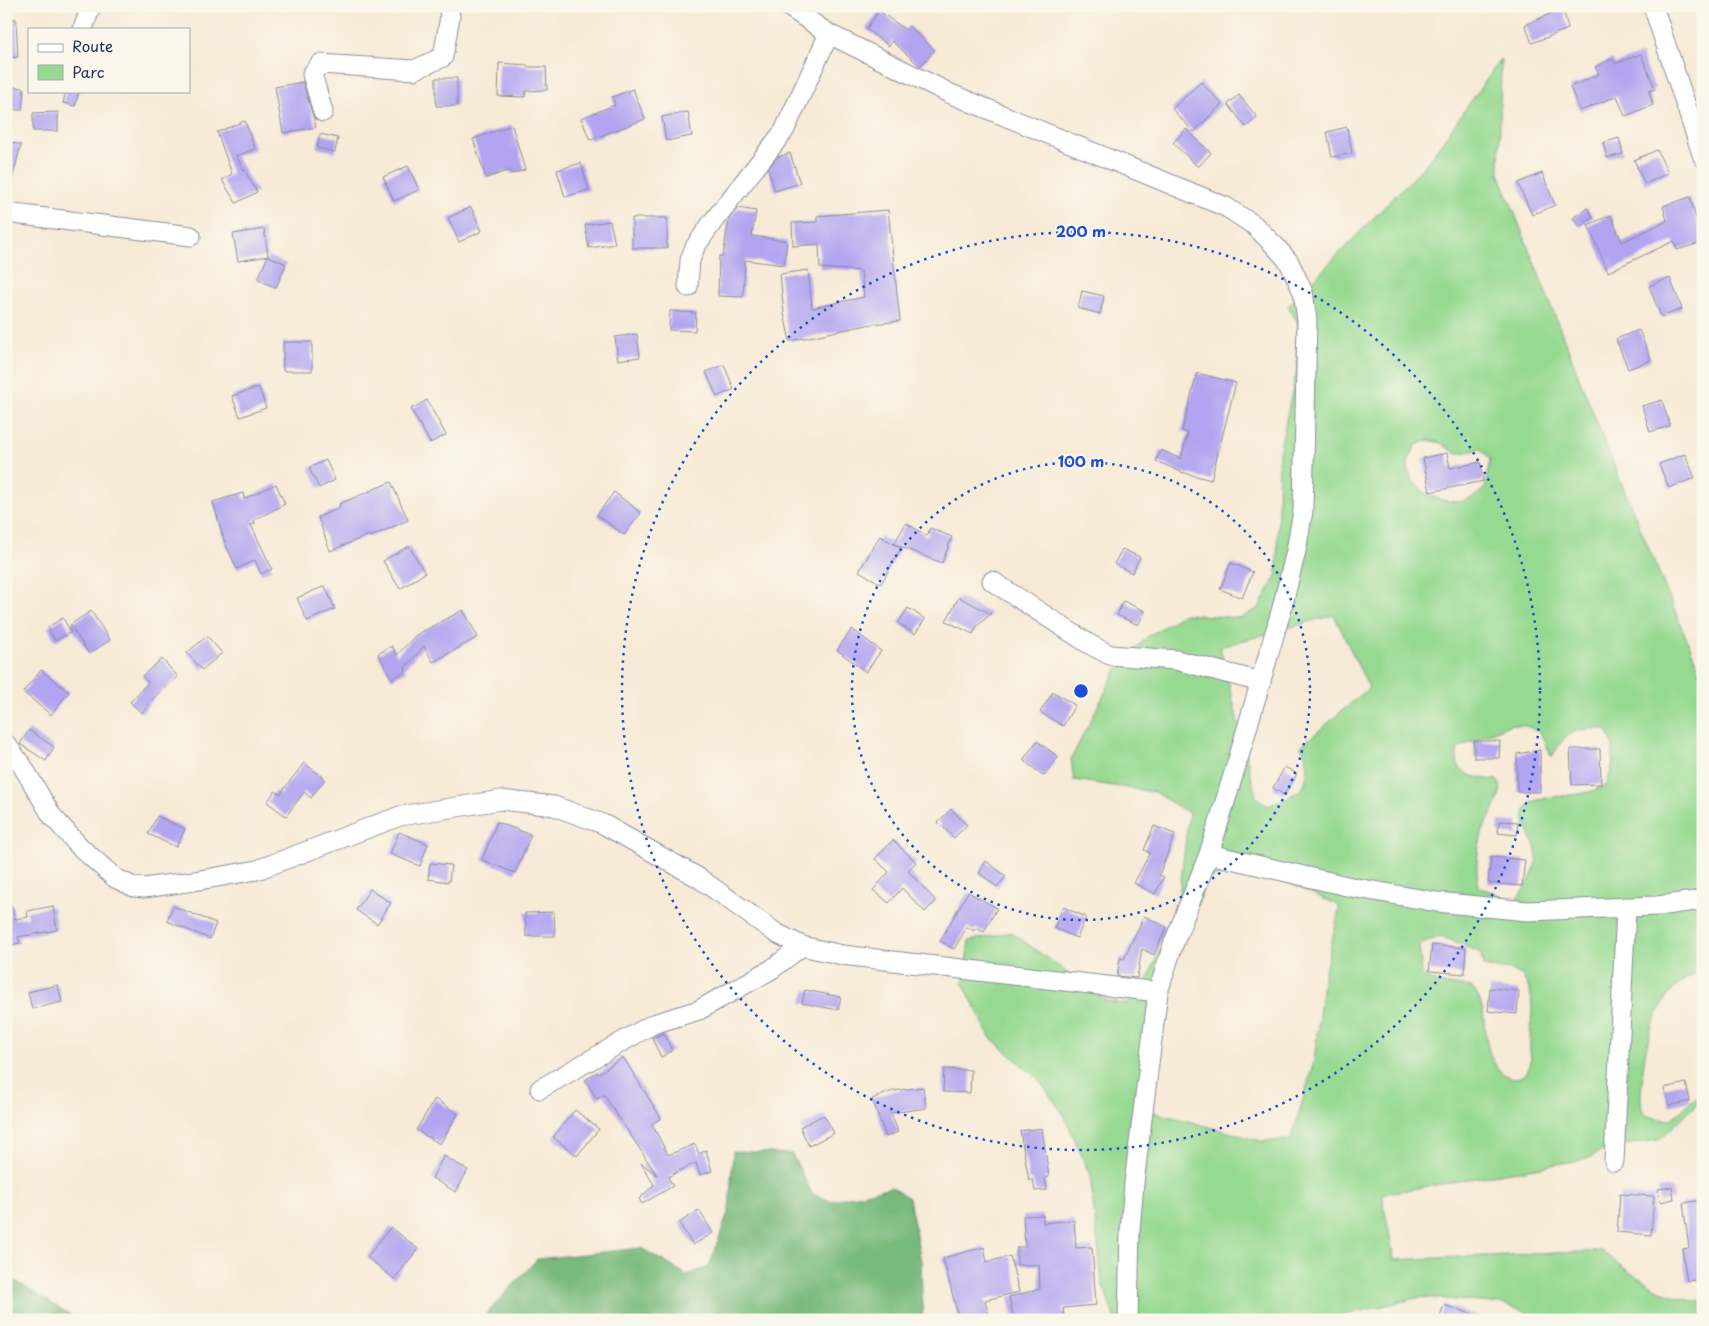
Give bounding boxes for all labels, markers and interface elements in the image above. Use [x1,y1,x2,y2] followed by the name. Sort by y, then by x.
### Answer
[28,28,190,92] legend
[72,34,113,57] text: Route
[72,60,105,83] text: Parc
[1056,219,1106,242] text: 200 m
[1058,449,1104,472] text: 100 m
[1072,682,1090,700] centre of rings

